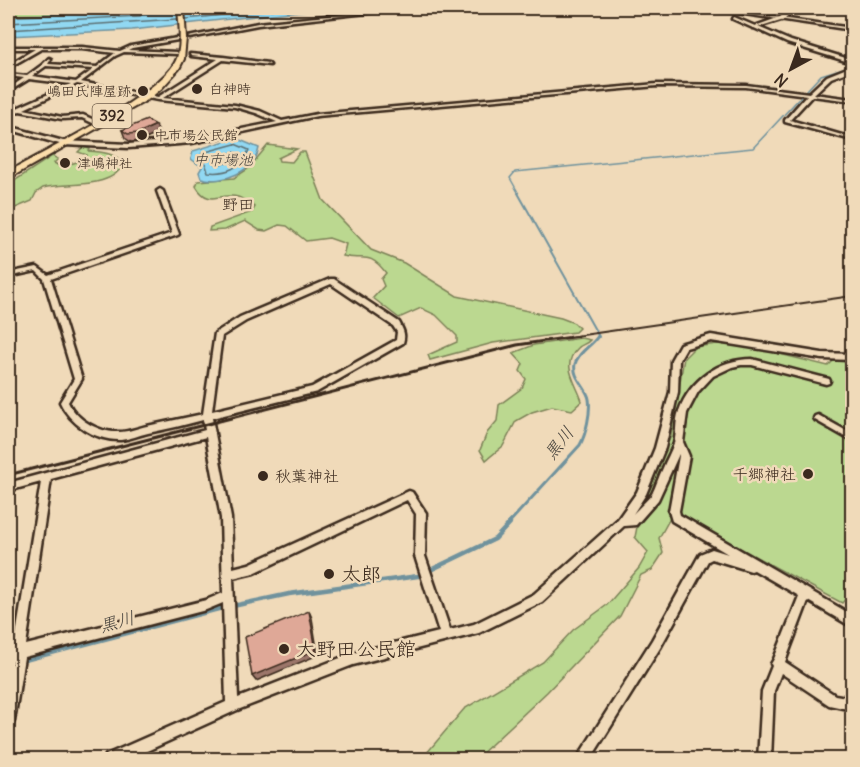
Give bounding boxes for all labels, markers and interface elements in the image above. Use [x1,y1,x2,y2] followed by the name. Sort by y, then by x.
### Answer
[761,39,821,99] north arrow
[770,69,792,91] text: N
[209,80,251,98] place label: 白神時
[47,82,131,100] place label: 嶋田氏陣屋跡
[190,82,204,96] marker: 白神時
[136,84,150,98] marker: 嶋田氏陣屋跡
[92,104,132,128] road number: 392
[154,126,238,144] place label: 中市場公民館
[135,128,149,142] marker: 中市場公民館
[193,150,254,169] water label: 中市場池
[77,154,133,172] place label: 津嶋神社
[58,156,72,170] marker: 津嶋神社
[222,194,254,214] district label: 野田
[538,421,579,464] water label: 黒川
[732,464,796,484] place label: 千郷神社
[275,466,339,486] place label: 秋葉神社
[801,467,815,481] marker: 千郷神社
[256,469,270,483] marker: 秋葉神社
[341,561,381,586] place label: 太郎
[322,567,336,581] marker: 太郎
[97,606,137,637] water label: 黒川
[296,636,416,661] place label: 大野田公民館
[277,642,291,656] marker: 大野田公民館

